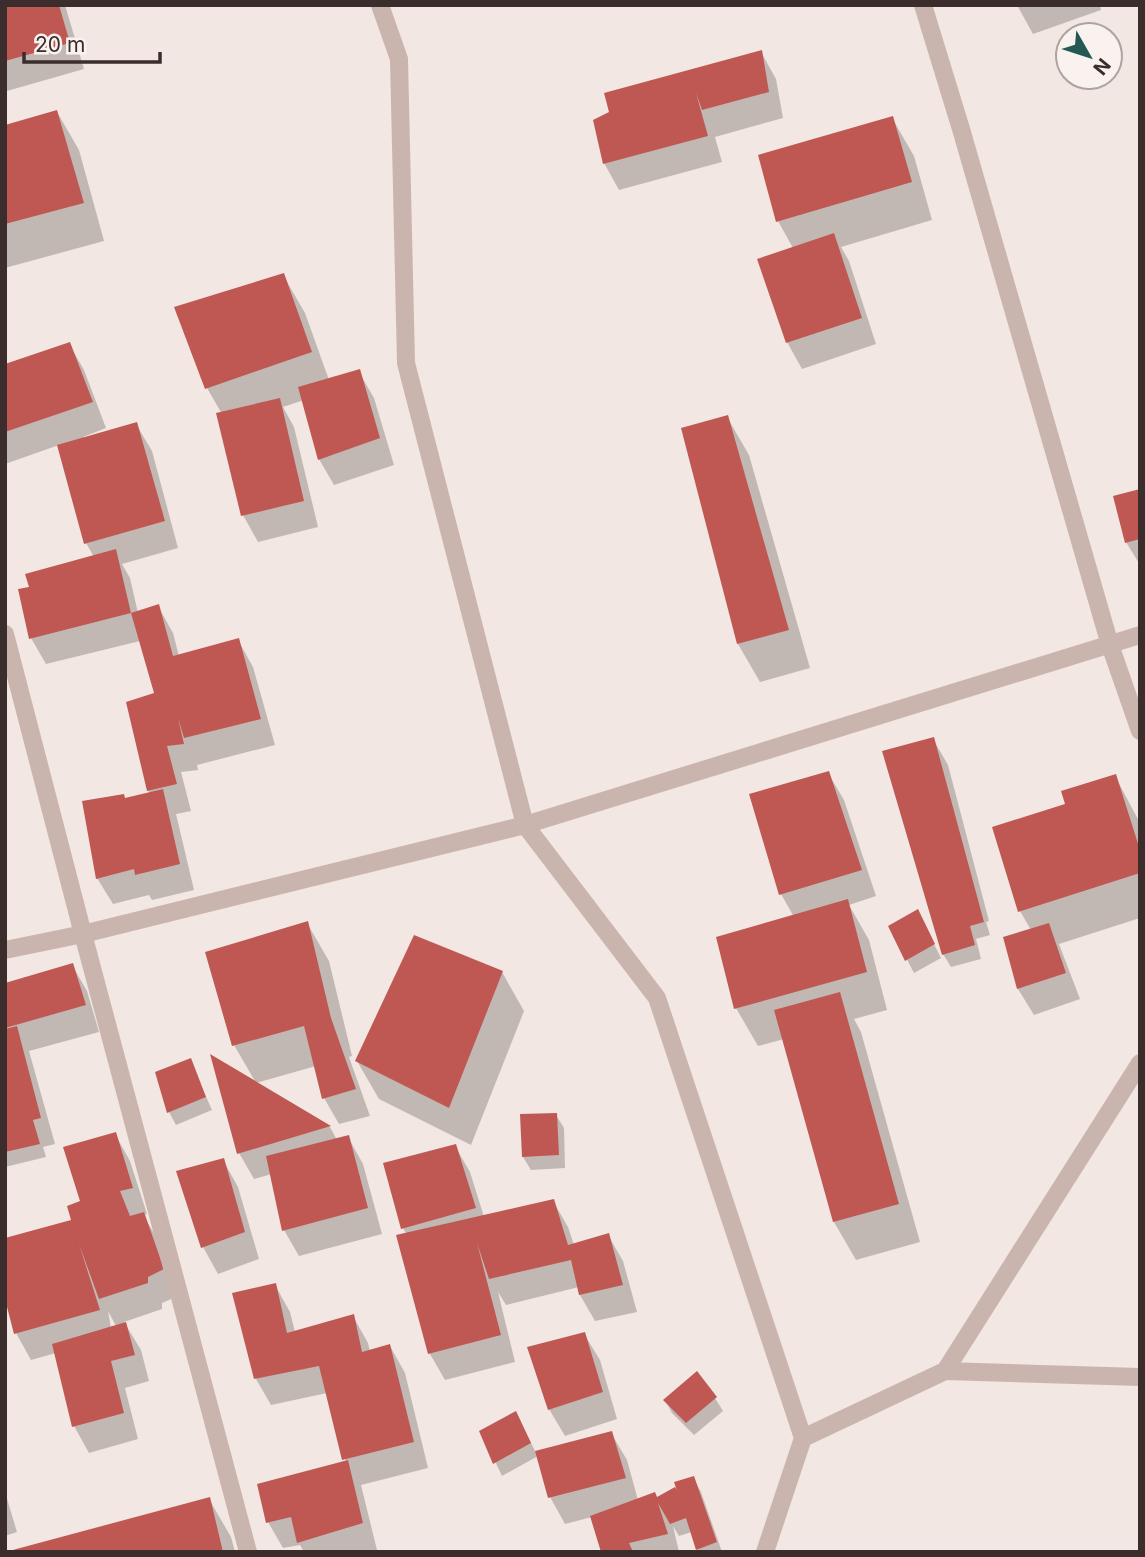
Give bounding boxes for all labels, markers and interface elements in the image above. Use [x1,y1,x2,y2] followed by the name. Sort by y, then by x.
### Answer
[24,21,161,65] scale bar
[1054,21,1124,91] north arrow
[35,32,85,57] text: 20 m
[1088,54,1115,79] text: N

